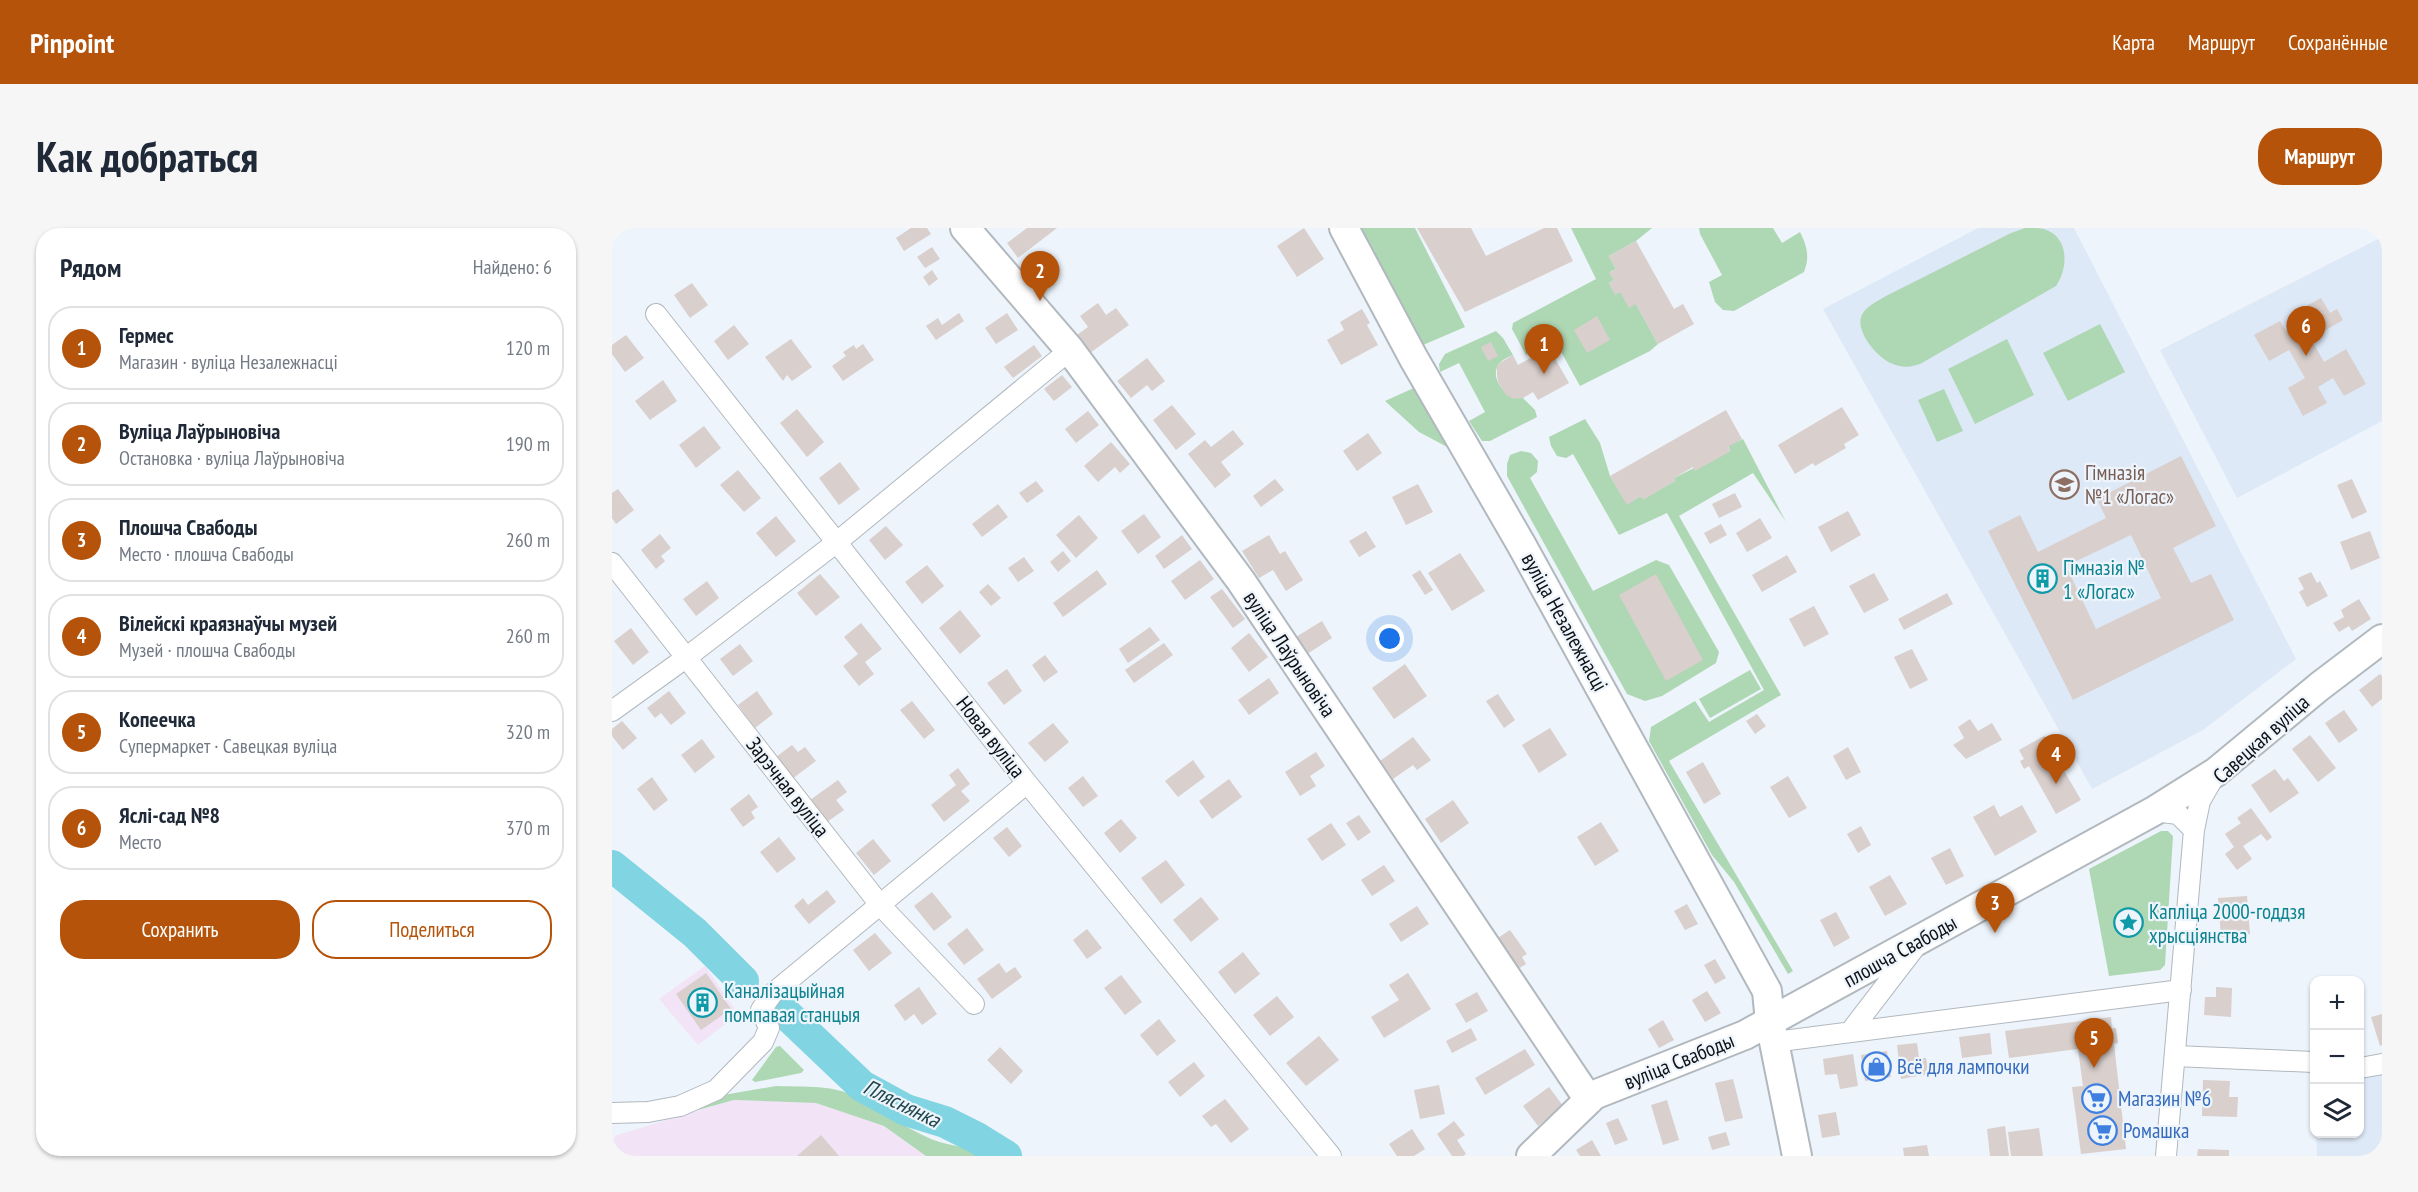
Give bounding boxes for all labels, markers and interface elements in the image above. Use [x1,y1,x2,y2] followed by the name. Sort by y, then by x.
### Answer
[30,24,114,61] text: Pinpoint
[2112,29,2155,56] text: Карта
[2188,29,2255,56] text: Маршрут
[2288,29,2388,56] text: Сохранённые
[2258,128,2382,185] button: Маршрут
[36,129,258,184] text: Как добраться
[60,251,121,284] text: Рядом
[1020,251,1060,301] pin: 2
[473,254,552,280] text: Найдено: 6
[2286,306,2326,356] pin: 6
[119,321,174,349] text: Гермес
[1524,324,1564,374] pin: 1
[77,335,86,361] text: 1
[506,335,550,361] text: 120 m
[119,349,338,375] text: Магазин · вуліца Незалежнасці
[119,417,280,445] text: Вуліца Лаўрыновіча
[77,431,86,457] text: 2
[506,431,550,457] text: 190 m
[119,445,345,471] text: Остановка · вуліца Лаўрыновіча
[2085,459,2174,510] place label: Гімназія №1 «Логас»
[2048,468,2080,500] school or university icon: Гімназія №1 «Логас»
[119,513,258,541] text: Плошча Свабоды
[77,527,86,553] text: 3
[506,527,550,553] text: 260 m
[119,541,294,567] text: Место · плошча Свабоды
[1516,548,1614,696] street label: вуліца Незалежнасці
[2063,554,2145,605] place label: Гімназія № 1 «Логас»
[2026,563,2058,595] building icon: Гімназія № 1 «Логас»
[1238,586,1342,722] street label: вуліца Лаўрыновіча
[119,609,337,637] text: Вілейскі краязнаўчы музей
[77,623,86,649] text: 4
[506,623,550,649] text: 260 m
[1375,624,1404,653] your location
[119,637,296,663] text: Музей · плошча Свабоды
[2207,689,2315,789] street label: Савецкая вуліца
[951,691,1031,783] street label: Новая вуліца
[119,705,196,733] text: Копеечка
[77,719,86,745] text: 5
[506,719,550,745] text: 320 m
[740,732,836,842] street label: Зарэчная вуліца
[119,733,337,759] text: Супермаркет · Савецкая вуліца
[2036,734,2076,784] pin: 4
[119,801,220,829] text: Яслі-сад №8
[77,815,86,841] text: 6
[506,815,550,841] text: 370 m
[119,829,162,855] text: Место
[1976,884,2014,933] pin: 3
[2149,898,2305,949] place label: Капліца 2000-годдзя хрысціянства
[60,900,300,959] button: Сохранить
[312,900,552,959] button: Поделиться
[2112,907,2144,939] place icon: Капліца 2000-годдзя хрысціянства
[1839,909,1961,993] street label: плошча Свабоды
[2310,976,2364,1138] map controls
[2310,976,2364,1030] button: +
[724,977,860,1028] place label: Каналізацыйная помпавая станцыя
[687,986,719,1018] building icon: Каналізацыйная помпавая станцыя
[2074,1018,2114,1068] pin: 5
[1620,1027,1738,1095] street label: вуліца Свабоды
[2310,1030,2364,1084] button: −
[1860,1050,1892,1082] shop icon: Всё для лампочки
[1897,1053,2030,1080] place label: Всё для лампочки
[859,1072,946,1134] water label: Пляснянка
[2081,1082,2113,1114] supermarket icon: Магазин №6
[2310,1084,2364,1138] button: layers
[2118,1085,2211,1112] place label: Магазин №6
[2086,1114,2118,1146] supermarket icon: Ромашка
[2123,1117,2189,1144] place label: Ромашка

